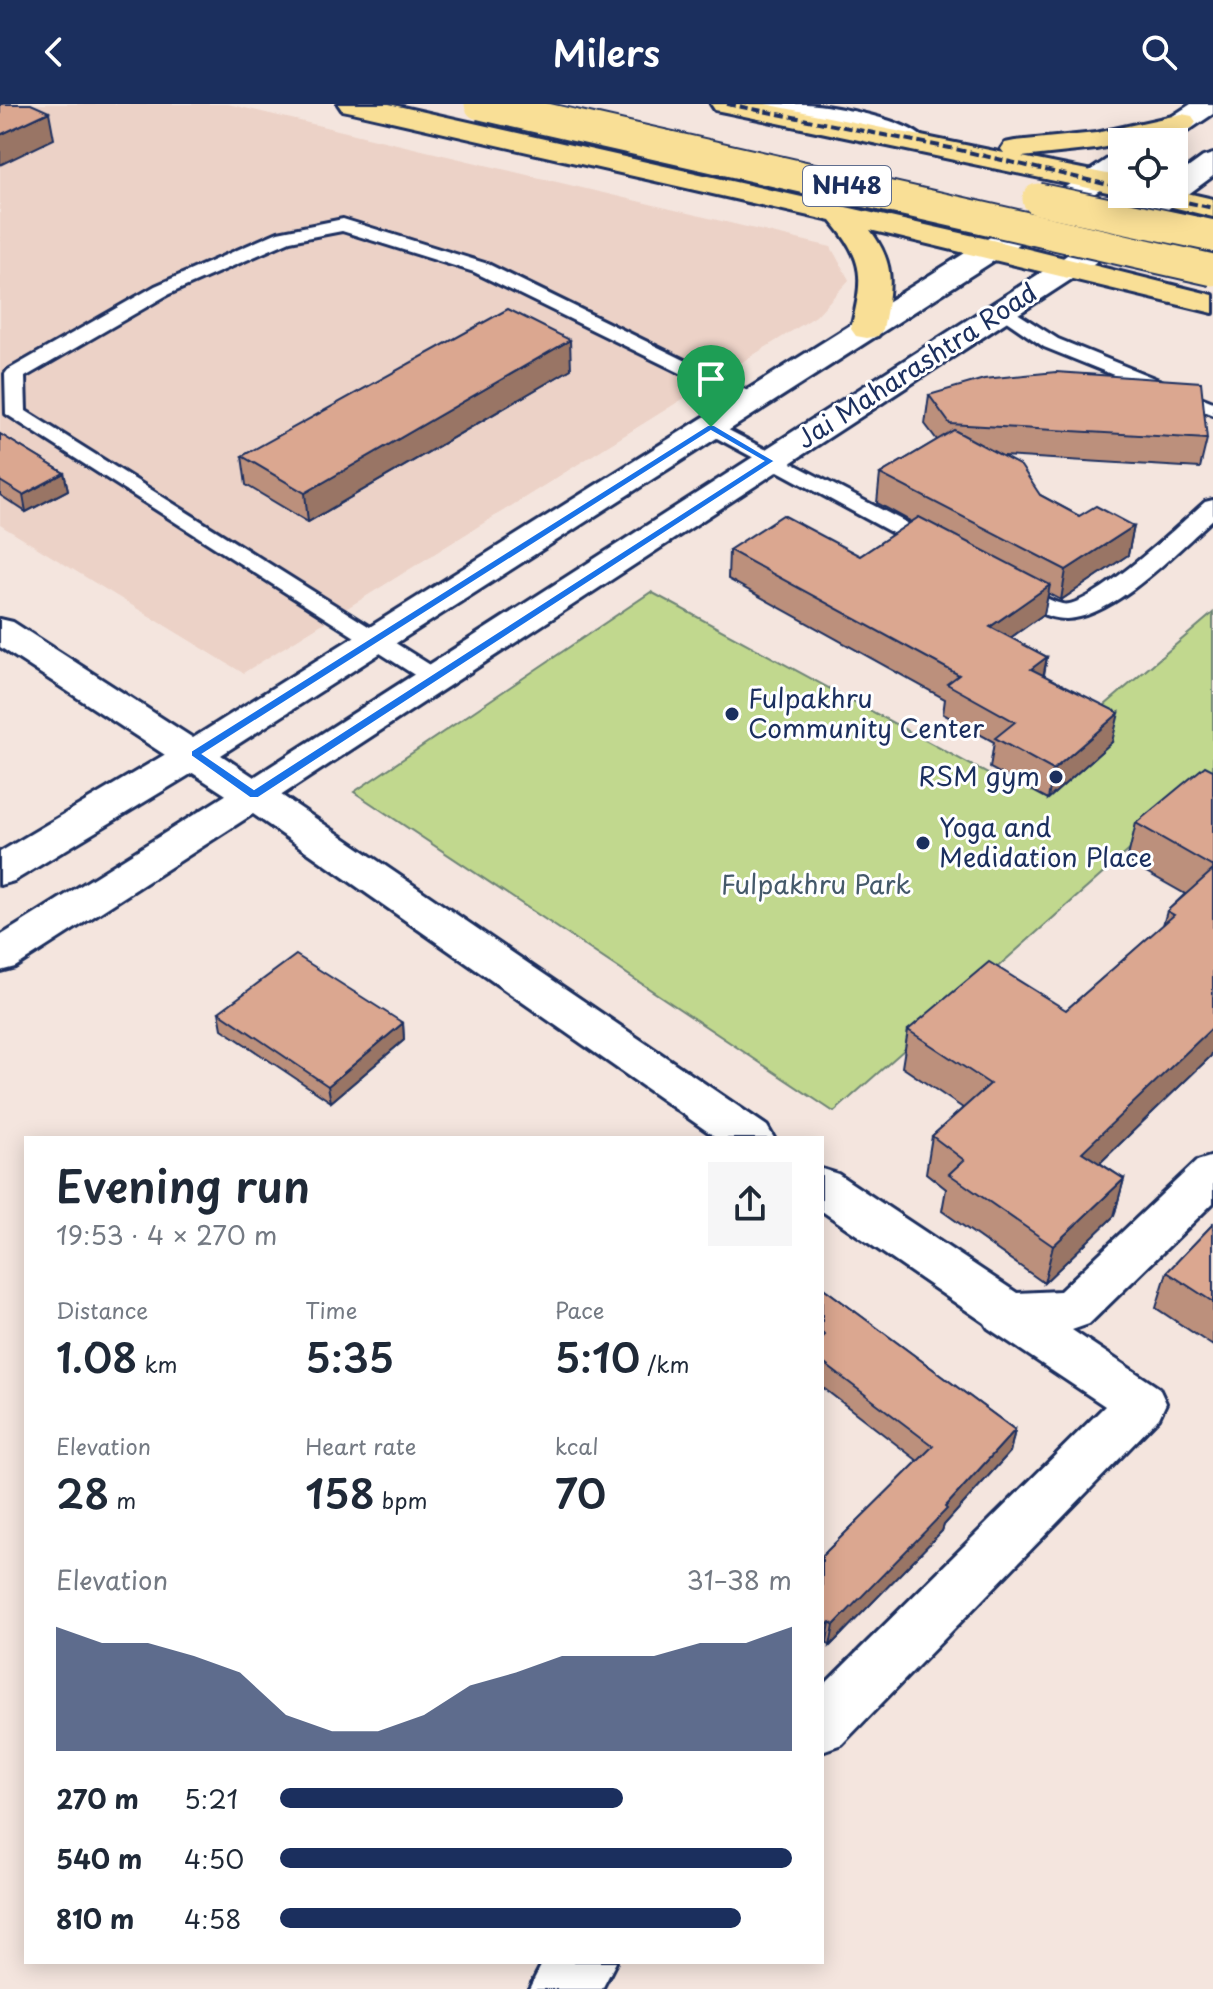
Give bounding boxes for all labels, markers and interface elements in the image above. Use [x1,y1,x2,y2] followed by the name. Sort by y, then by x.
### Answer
[553,25,660,79] text: Milers
[32,30,76,74] icon: back
[1137,30,1181,74] icon: search
[1108,128,1188,208] map controls
[1108,128,1188,208] button: locate
[803,166,891,206] road number: NH48
[788,272,1044,457] street label: Jai Maharashtra Road
[677,345,745,427] pin
[689,357,733,401] icon: arrive
[748,678,985,747] place label: Fulpakhru Community Center
[723,705,741,723] marker: Fulpakhru Community Center
[918,756,1040,795] place label: RSM gym
[1047,768,1065,786] marker: RSM gym
[939,807,1152,876] place label: Yoga and Medidation Place
[914,834,932,852] marker: Yoga and Medidation Place
[721,864,911,903] park label: Fulpakhru Park
[56,1152,310,1218] text: Evening run
[708,1162,792,1246] button: share
[56,1215,277,1254] text: 19:53 · 4 × 270 m
[56,1293,148,1326] text: Distance
[305,1293,357,1326] text: Time
[555,1293,604,1326] text: Pace
[56,1326,137,1387] text: 1.08
[305,1326,394,1387] text: 5:35
[555,1326,640,1387] text: 5:10
[137,1347,177,1380] text: km
[640,1347,689,1380] text: /km
[56,1429,151,1462] text: Elevation
[305,1429,416,1462] text: Heart rate
[555,1429,599,1462] text: kcal
[56,1462,109,1523] text: 28
[305,1462,375,1523] text: 158
[555,1462,606,1523] text: 70
[109,1483,136,1516] text: m
[375,1483,428,1516] text: bpm
[56,1560,168,1599] text: Elevation
[687,1560,792,1599] text: 31–38 m
[56,1779,139,1818] text: 270 m
[184,1779,238,1818] text: 5:21
[56,1839,142,1878] text: 540 m
[184,1839,244,1878] text: 4:50
[56,1899,134,1938] text: 810 m
[184,1899,242,1938] text: 4:58

